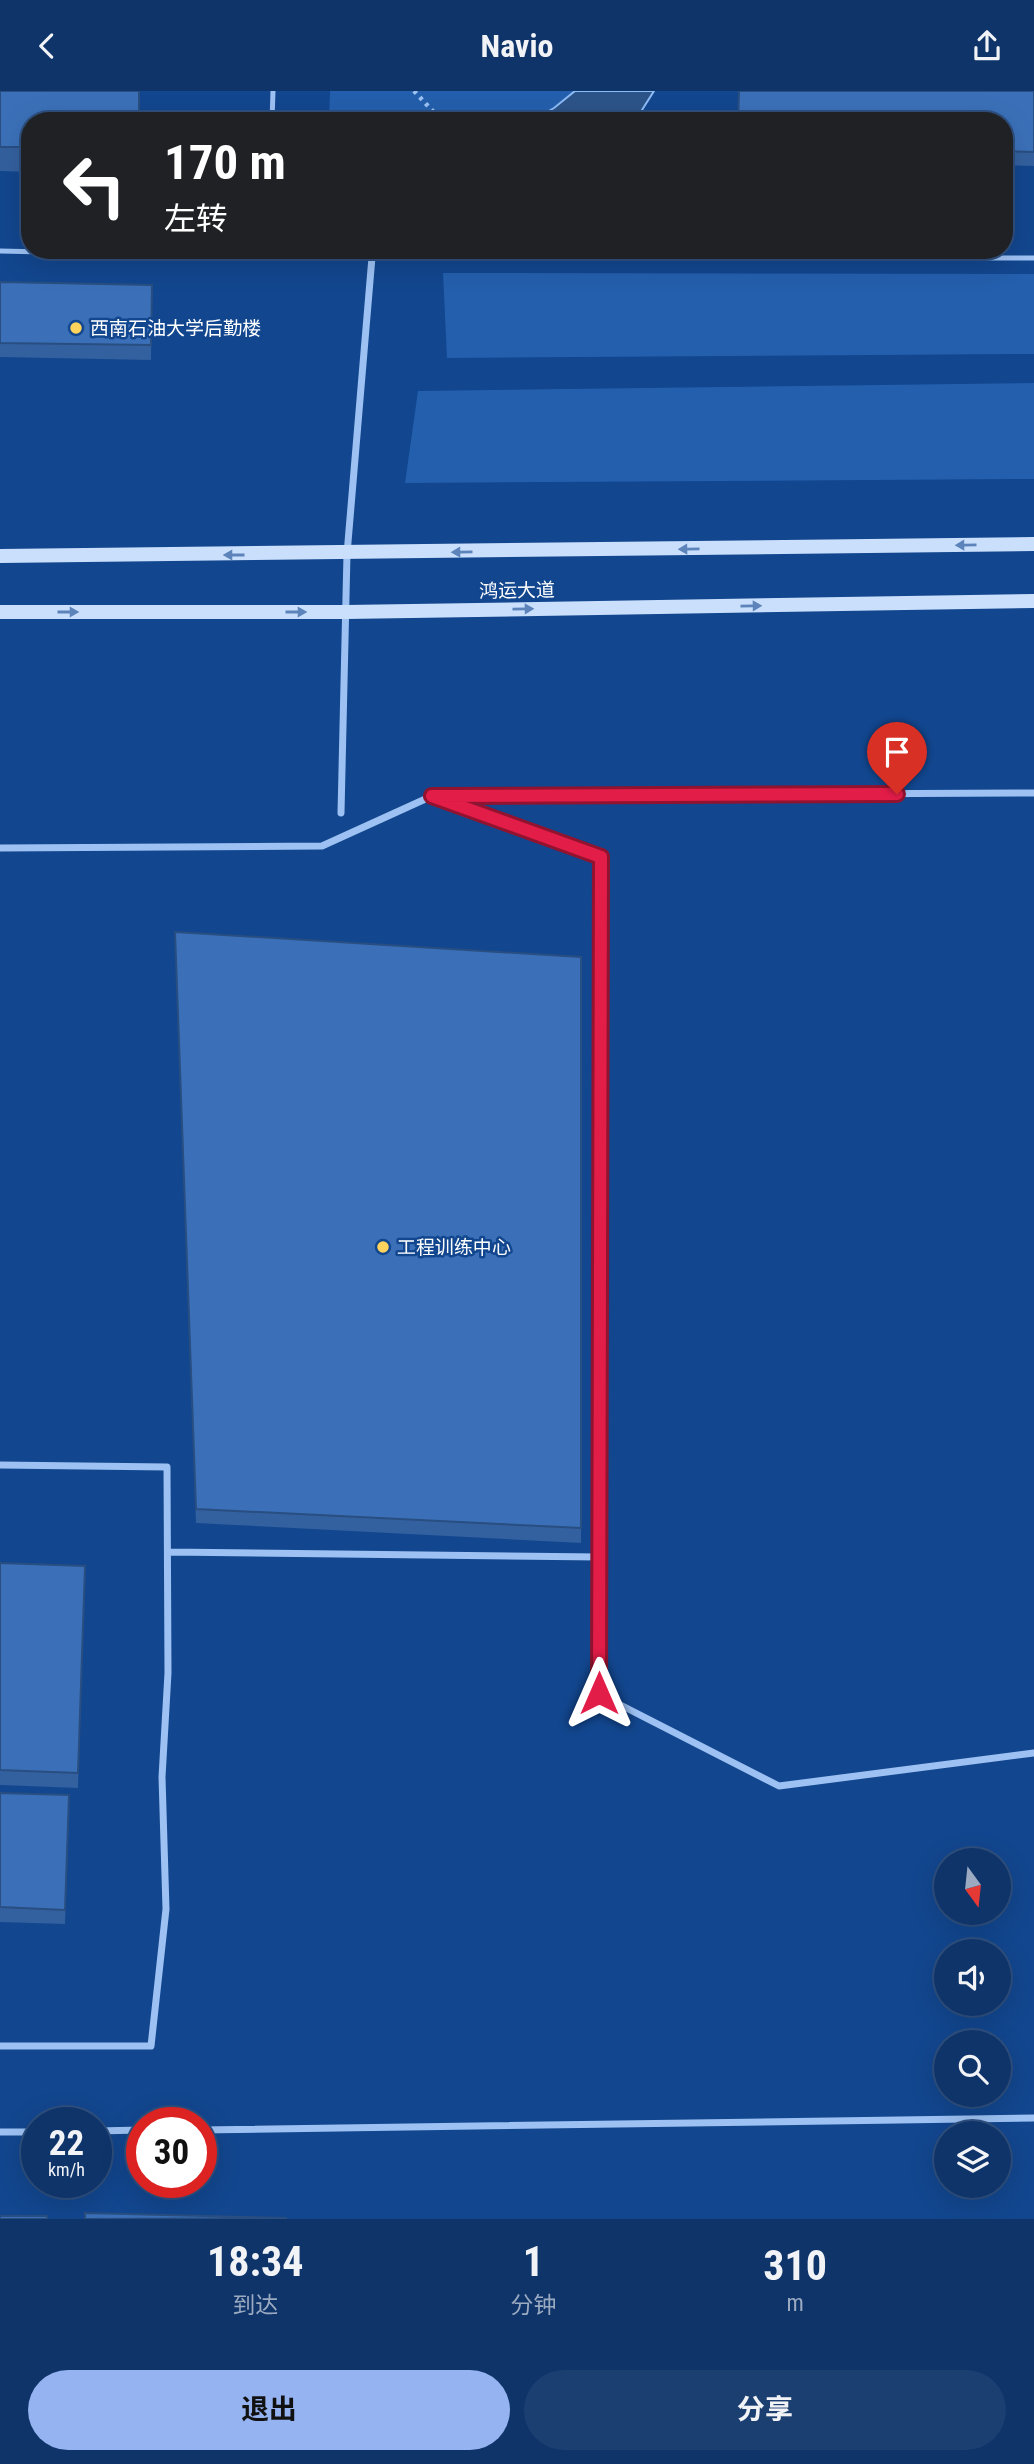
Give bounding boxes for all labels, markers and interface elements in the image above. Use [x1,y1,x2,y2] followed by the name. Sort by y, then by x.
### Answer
[28,27,66,65] icon: back
[481,27,553,65] text: Navio
[968,27,1006,65] icon: share
[164,134,286,191] text: 170 m
[49,140,140,231] icon: left
[164,200,228,238] text: 左转
[90,317,261,340] place label: 西南石油大学后勤楼
[68,320,84,336] marker: 西南石油大学后勤楼
[955,540,977,551] one-way arrow
[678,543,700,555] one-way arrow
[451,546,473,558] one-way arrow
[223,549,245,561] one-way arrow
[479,578,555,603] street label: 鸿运大道
[740,600,762,611] one-way arrow
[512,603,534,615] one-way arrow
[57,606,79,618] one-way arrow
[285,606,307,618] one-way arrow
[867,722,927,794] pin
[878,733,916,771] icon: arrive
[397,1236,511,1259] place label: 工程训练中心
[375,1239,391,1255] marker: 工程训练中心
[562,1656,636,1730] position arrow
[934,1848,1012,1925] north arrow
[934,1848,1011,2198] map controls
[934,1939,1011,2016] button: sound
[934,2030,1011,2107] button: search
[126,2107,217,2198] speed limit sign: 30
[934,2121,1011,2198] button: layers
[49,2123,84,2164] text: 22
[48,2159,85,2180] text: km/h
[207,2237,303,2286] text: 18:34
[523,2237,544,2286] text: 1
[763,2241,827,2290] text: 310
[786,2290,804,2317] text: m
[232,2292,278,2319] text: 到达
[510,2292,556,2319] text: 分钟
[28,2370,510,2450] button: 退出
[524,2370,1006,2450] button: 分享

